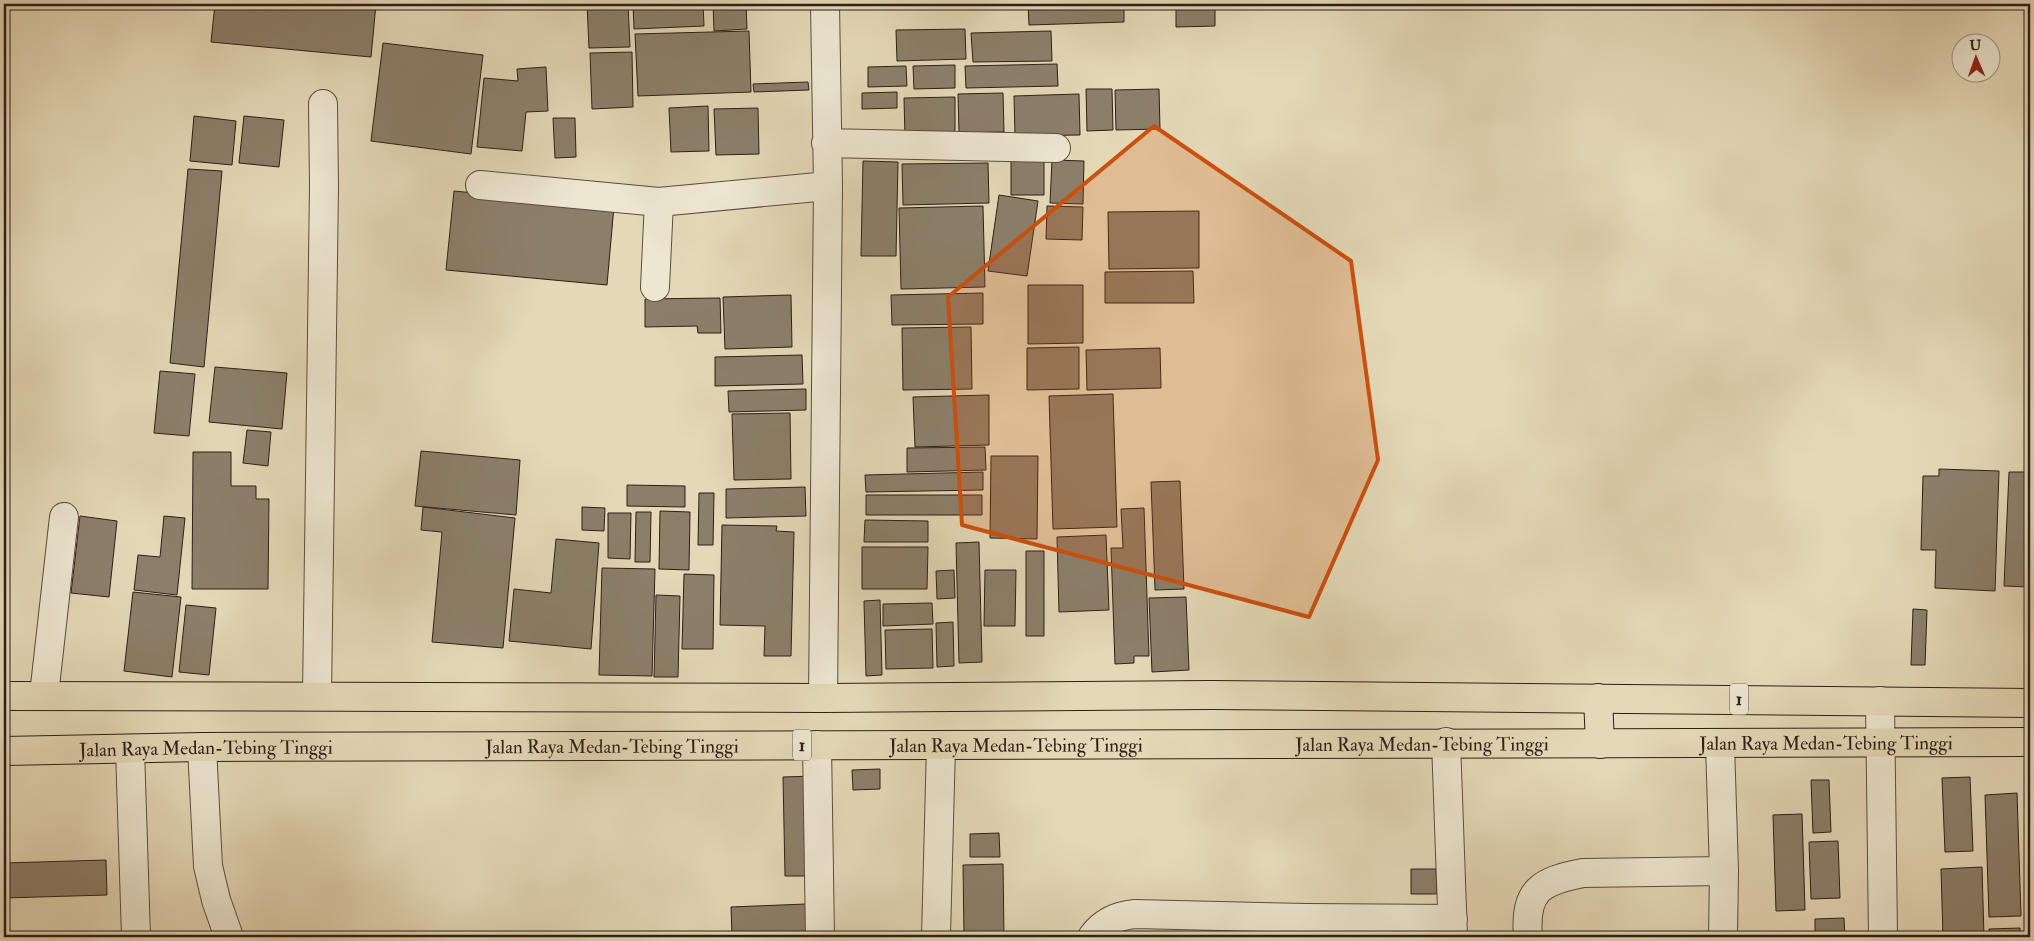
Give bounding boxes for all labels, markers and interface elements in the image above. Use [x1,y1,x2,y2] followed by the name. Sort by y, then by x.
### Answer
[1952,32,2002,82] north arrow
[1969,37,1982,54] text: U
[1730,684,1748,714] road number: 1
[793,730,811,760] road number: 1
[1698,731,1953,756] street label: Jalan Raya Medan-Tebing Tinggi
[1294,732,1549,757] street label: Jalan Raya Medan-Tebing Tinggi
[888,733,1143,758] street label: Jalan Raya Medan-Tebing Tinggi
[484,735,739,759] street label: Jalan Raya Medan-Tebing Tinggi
[78,736,333,762] street label: Jalan Raya Medan-Tebing Tinggi

